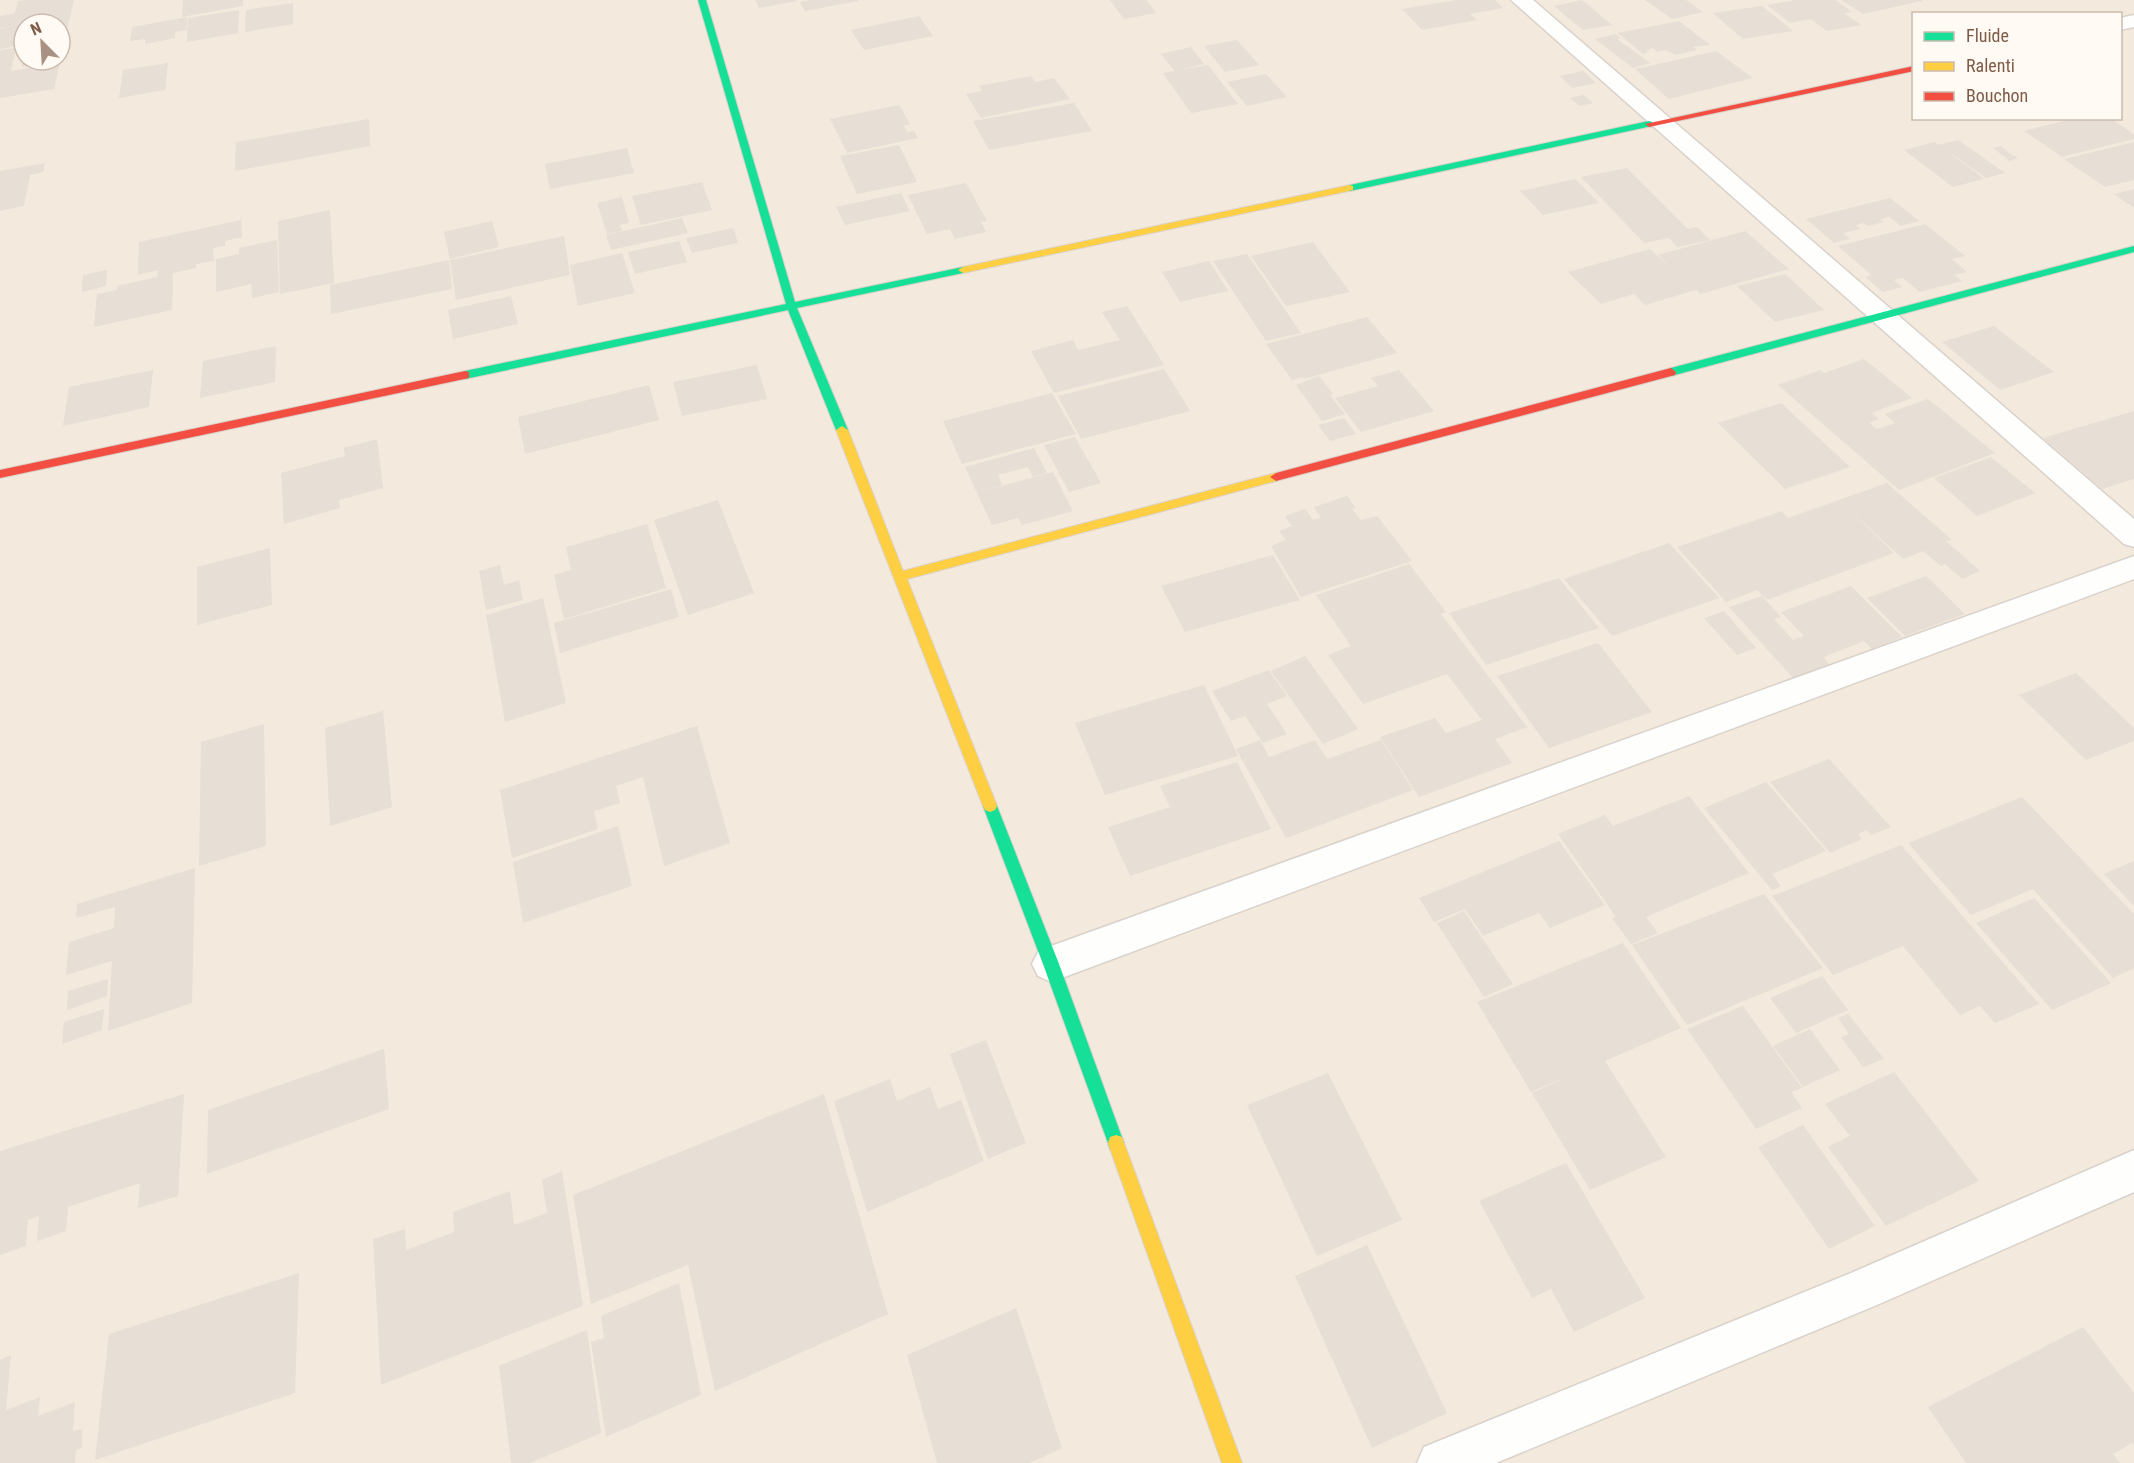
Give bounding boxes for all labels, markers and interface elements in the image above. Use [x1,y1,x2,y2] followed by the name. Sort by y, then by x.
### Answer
[12,12,72,72] north arrow
[1912,12,2122,120] legend
[28,18,44,39] text: N
[1966,25,2009,46] text: Fluide
[1966,55,2015,76] text: Ralenti
[1966,85,2028,106] text: Bouchon

